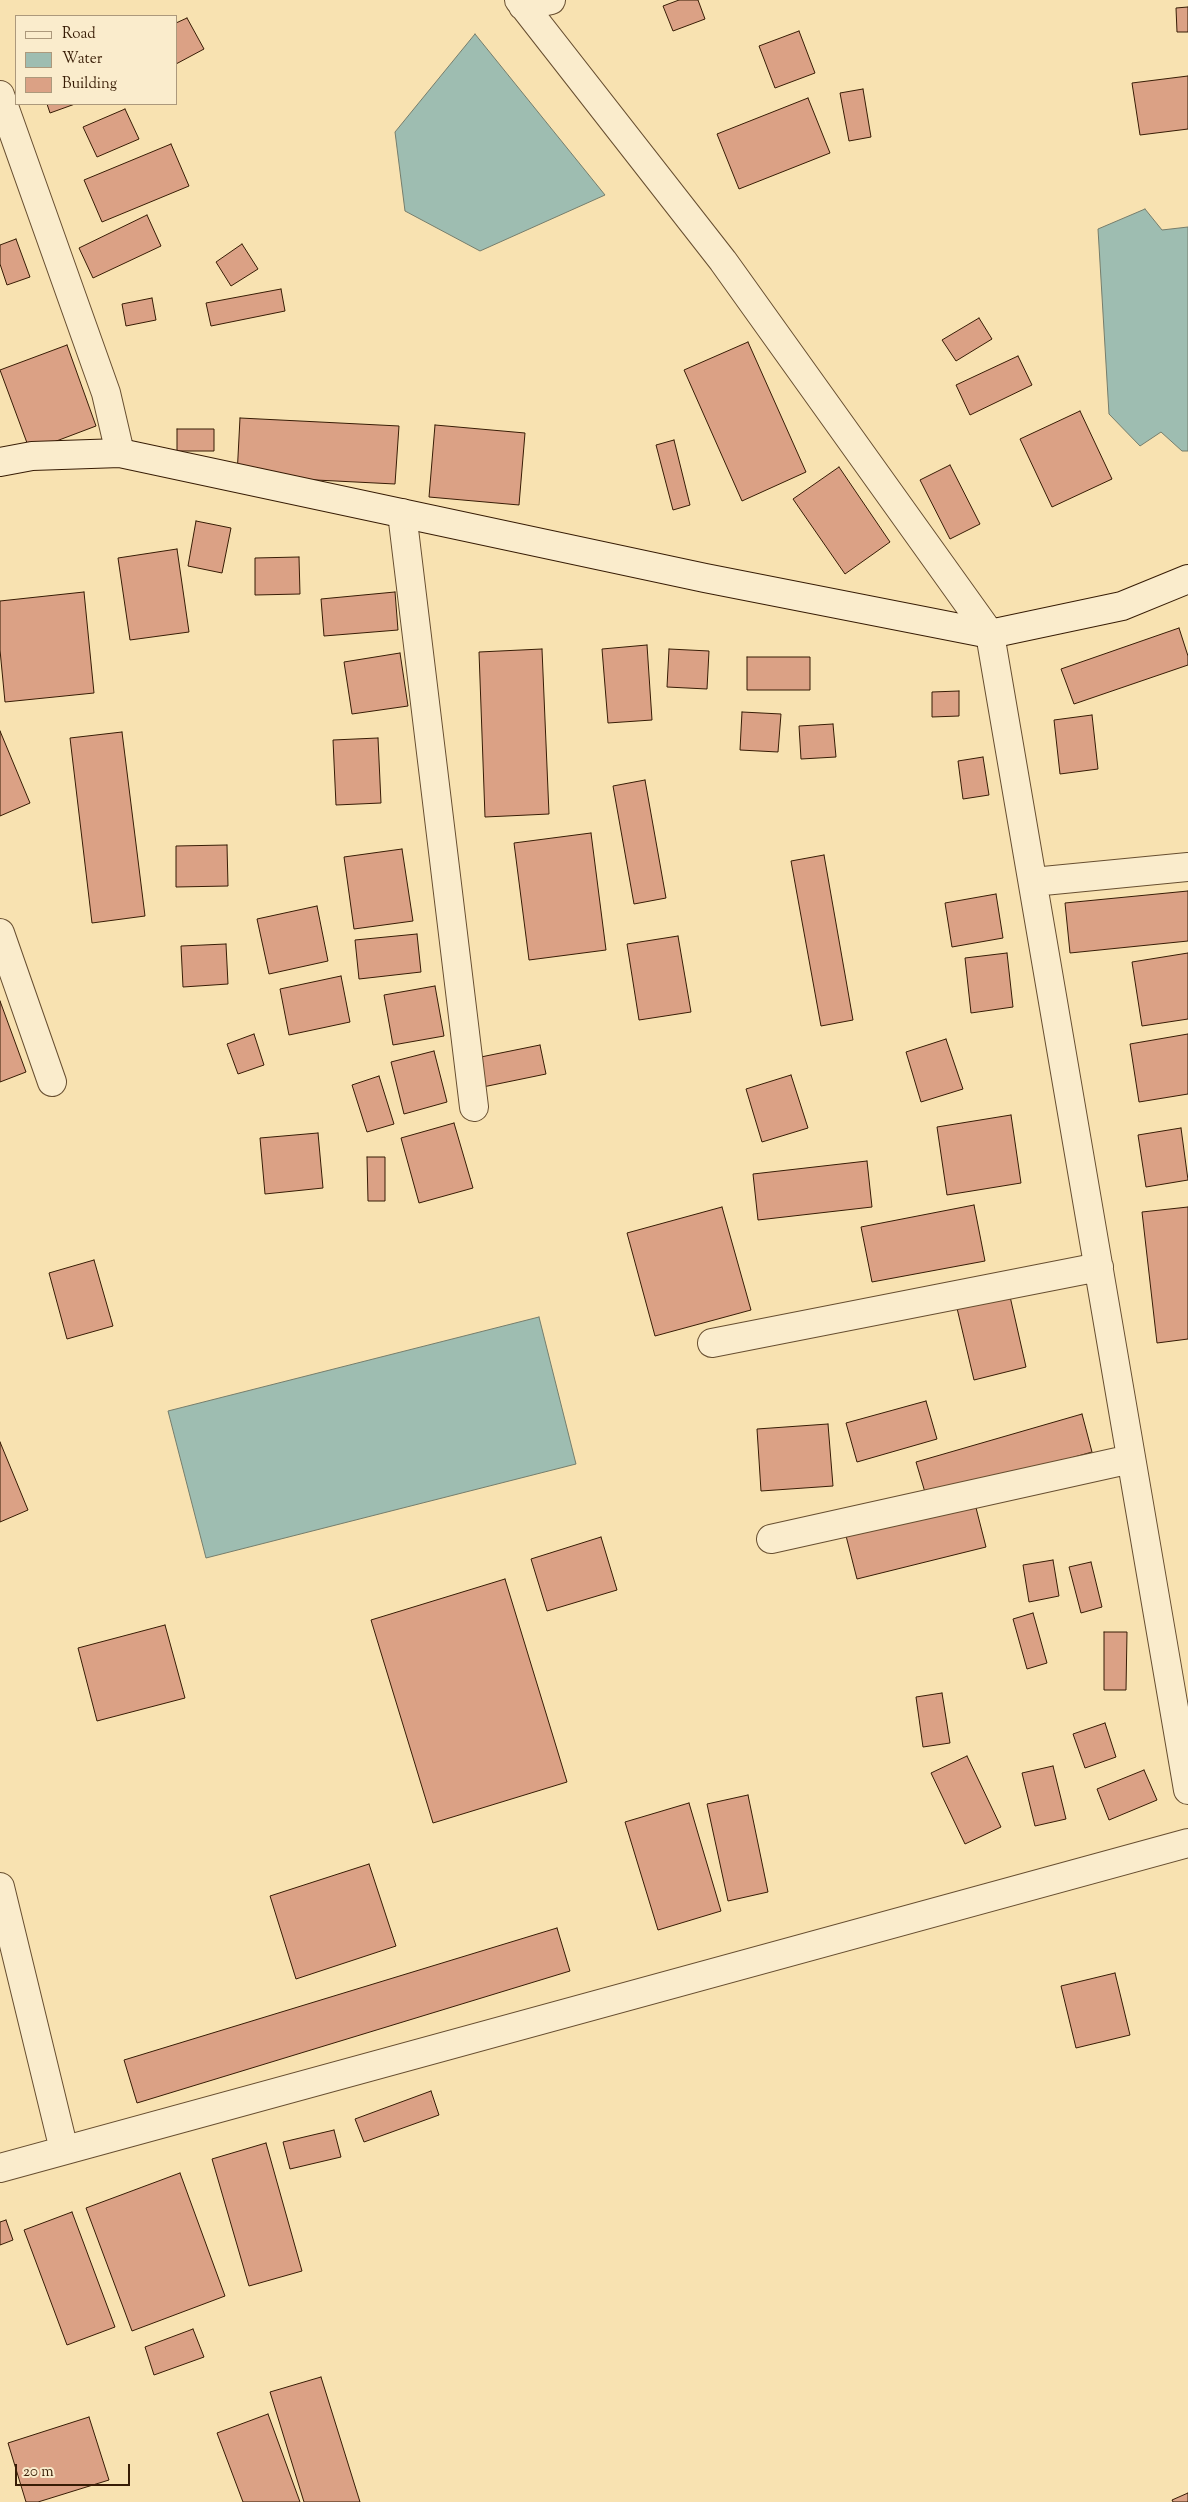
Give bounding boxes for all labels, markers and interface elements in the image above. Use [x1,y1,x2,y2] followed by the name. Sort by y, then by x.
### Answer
[15,15,178,105] legend
[62,24,96,45] text: Road
[62,49,102,70] text: Water
[62,74,117,95] text: Building
[18,2454,132,2486] scale bar
[23,2462,54,2483] text: 20 m

